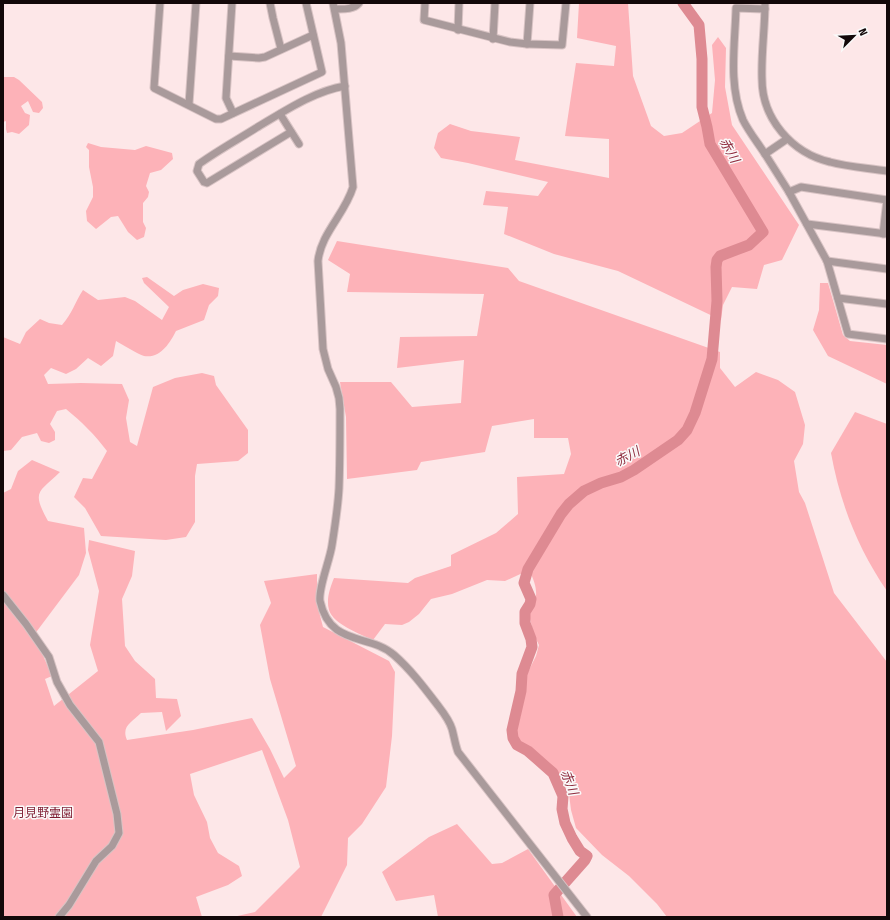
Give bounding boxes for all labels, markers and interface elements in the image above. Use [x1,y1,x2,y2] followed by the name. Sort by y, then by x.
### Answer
[834,16,874,56] north arrow
[855,26,870,38] text: N
[717,135,743,167] water label: 赤川
[612,443,644,469] water label: 赤川
[558,767,582,799] water label: 赤川
[13,806,73,820] park label: 月見野霊園

